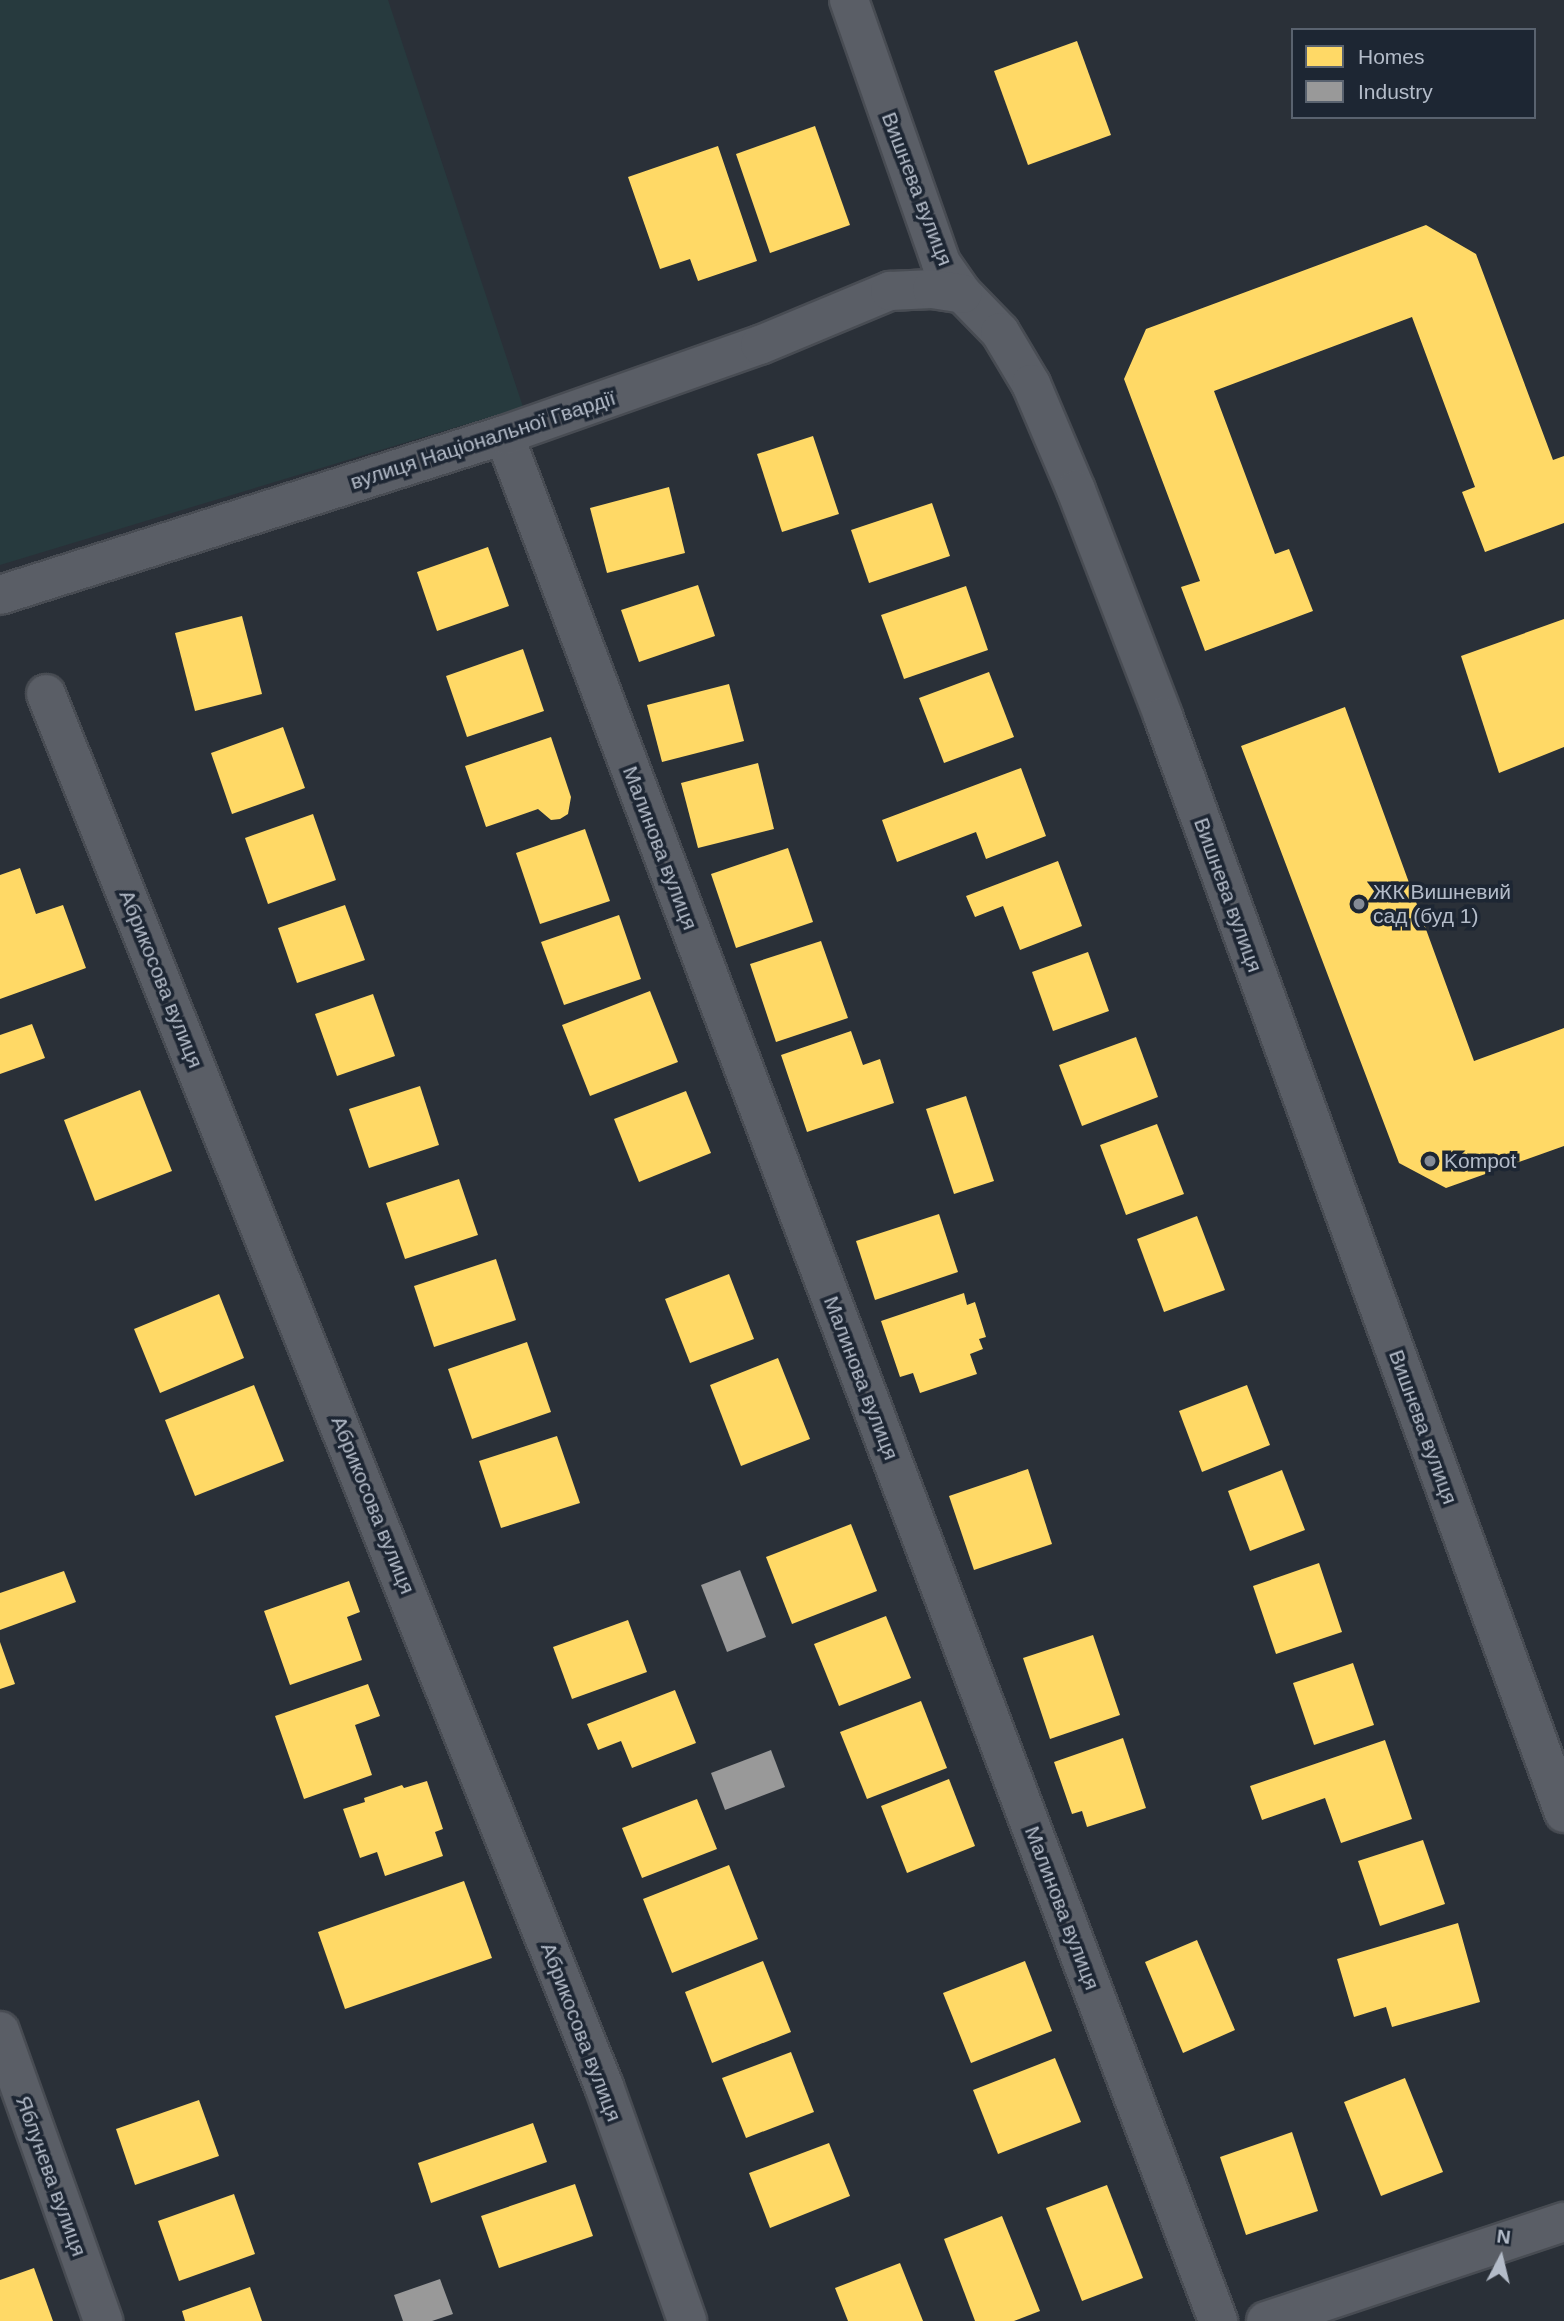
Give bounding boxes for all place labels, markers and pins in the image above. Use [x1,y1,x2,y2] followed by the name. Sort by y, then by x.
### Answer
[1373,879,1511,929] place label: ЖК Вишневий сад (буд 1)
[1351,896,1367,912] marker: ЖК Вишневий сад (буд 1)
[1444,1148,1516,1174] place label: Kompot
[1422,1153,1438,1169] marker: Kompot

